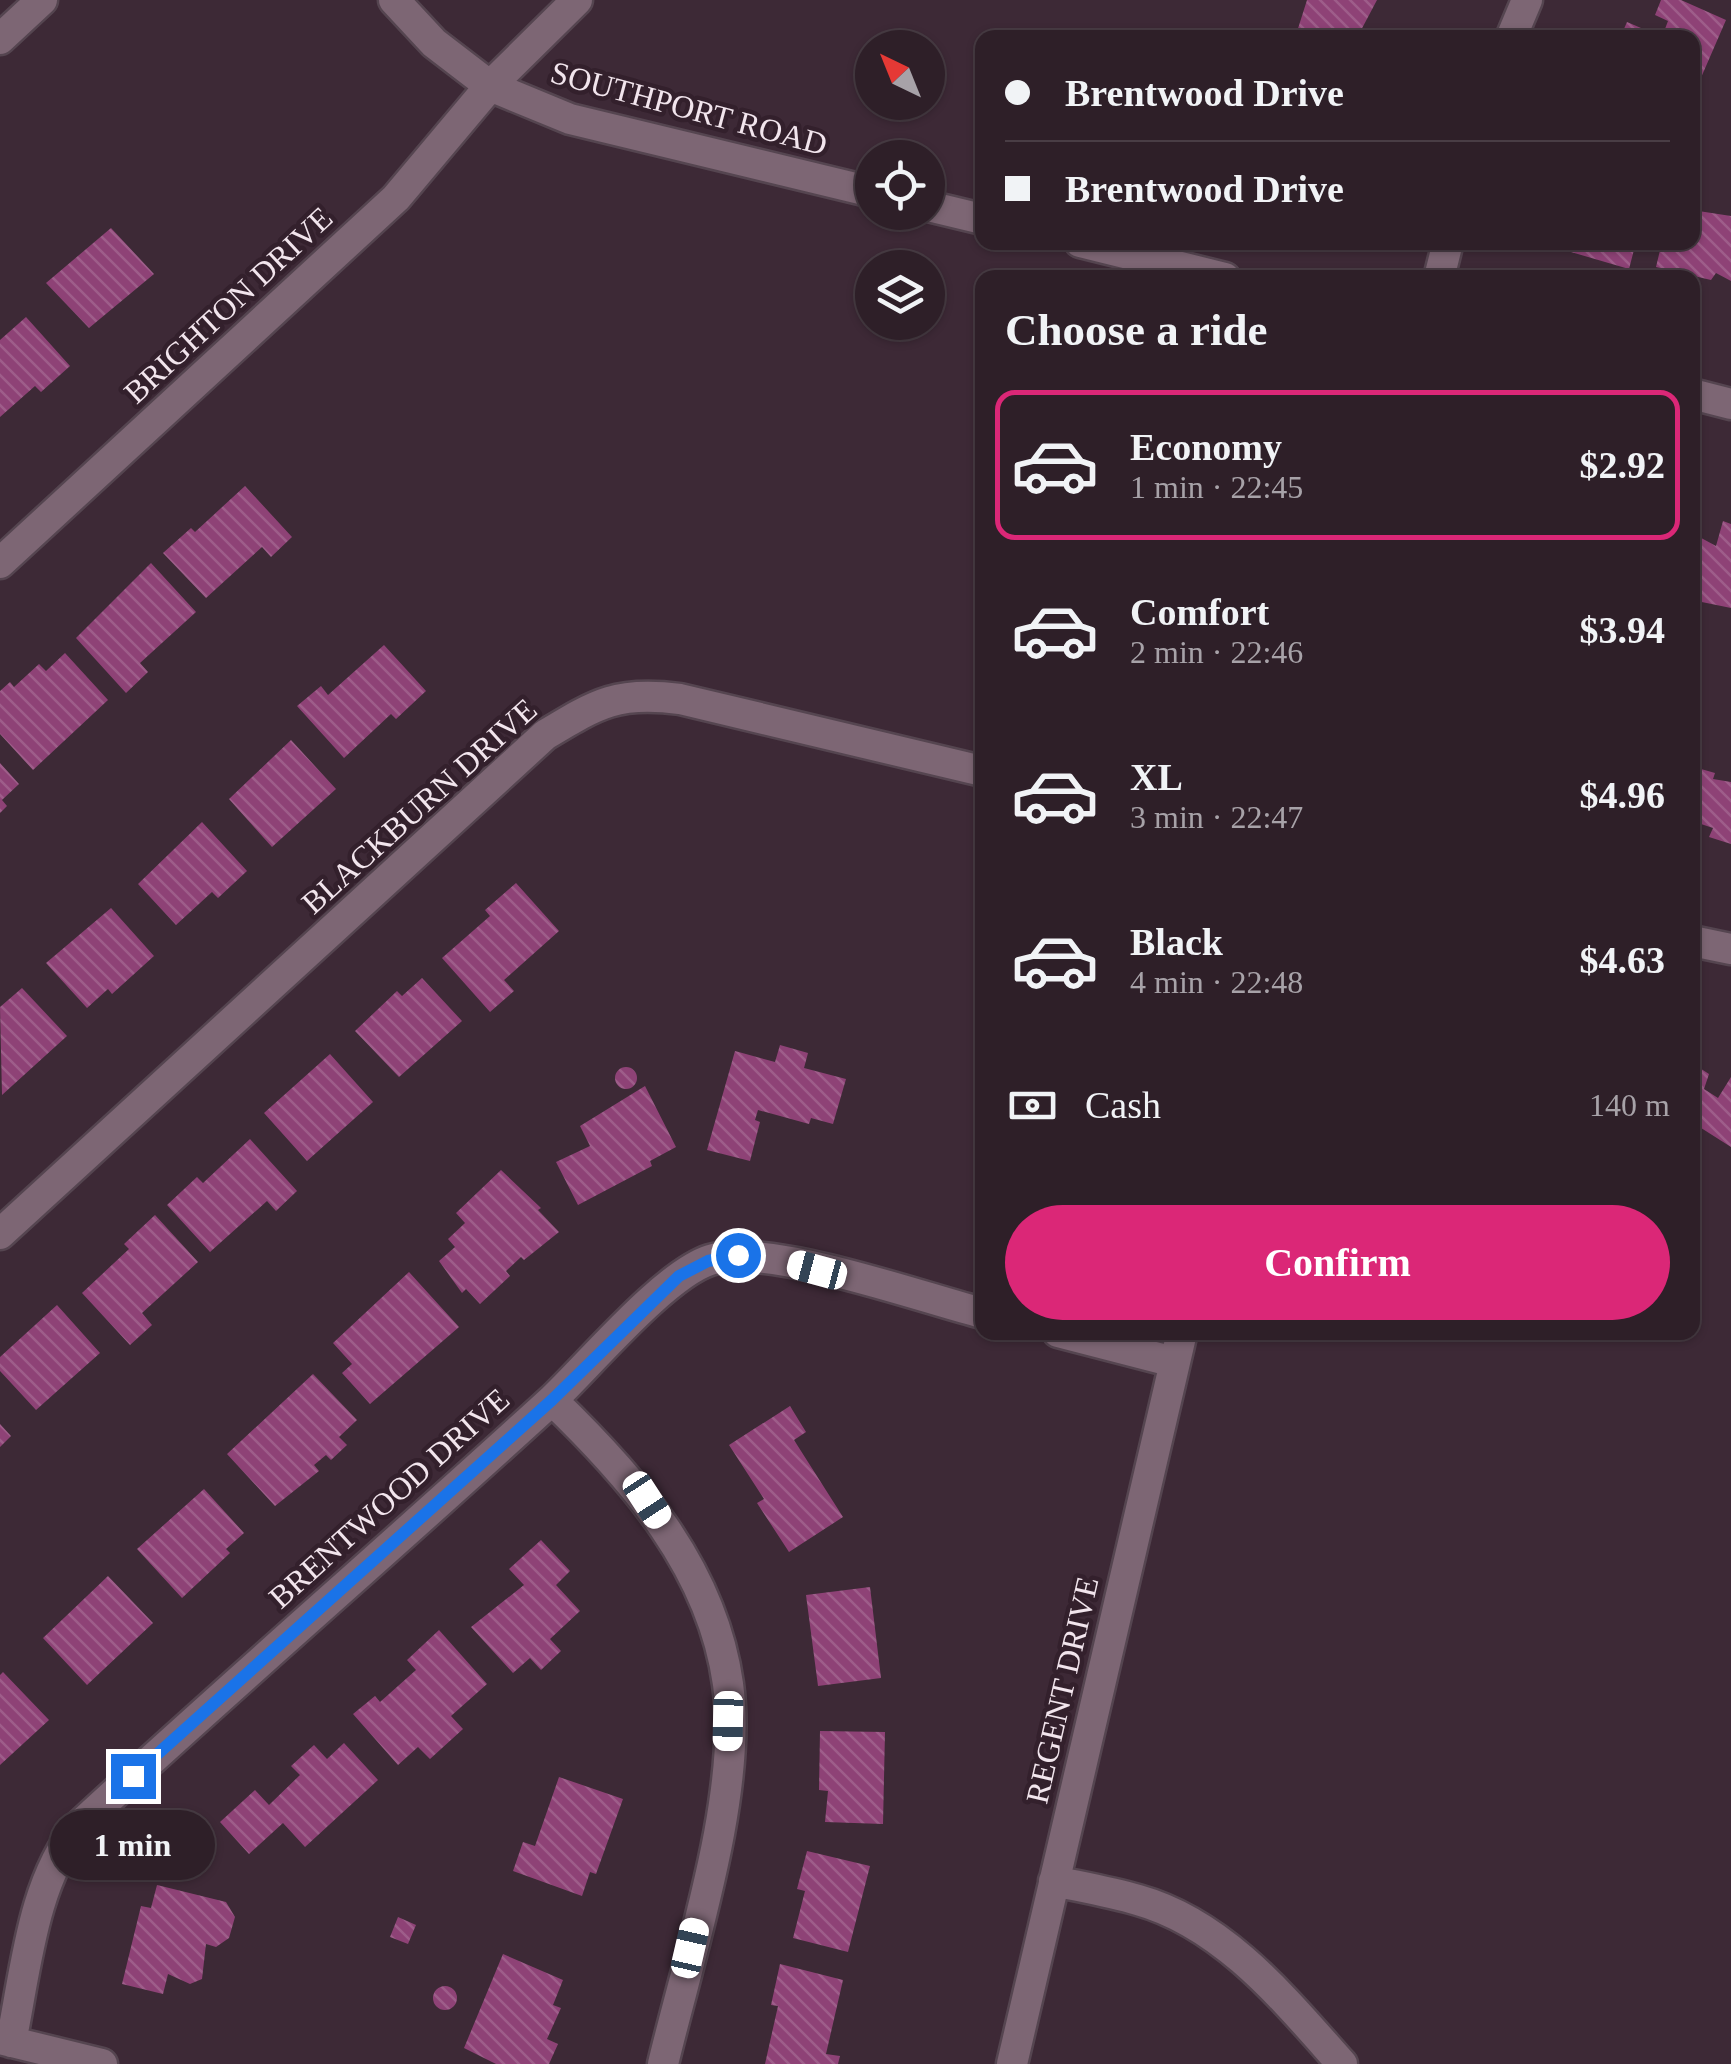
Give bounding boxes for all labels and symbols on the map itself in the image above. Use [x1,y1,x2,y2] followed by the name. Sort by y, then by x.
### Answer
[855,30,945,120] north arrow
[547,54,831,162] street label: SOUTHPORT ROAD
[117,200,339,410] street label: BRIGHTON DRIVE
[294,691,544,921] street label: BLACKBURN DRIVE
[716,1233,761,1278] route start
[784,1248,850,1292] car
[262,1381,516,1615] street label: BRENTWOOD DRIVE
[618,1467,676,1533] car
[1018,1573,1106,1807] street label: REGENT DRIVE
[712,1691,744,1751] car
[111,1754,156,1799] route end
[51,1811,216,1881] callout: 1 min
[669,1915,711,1981] car

